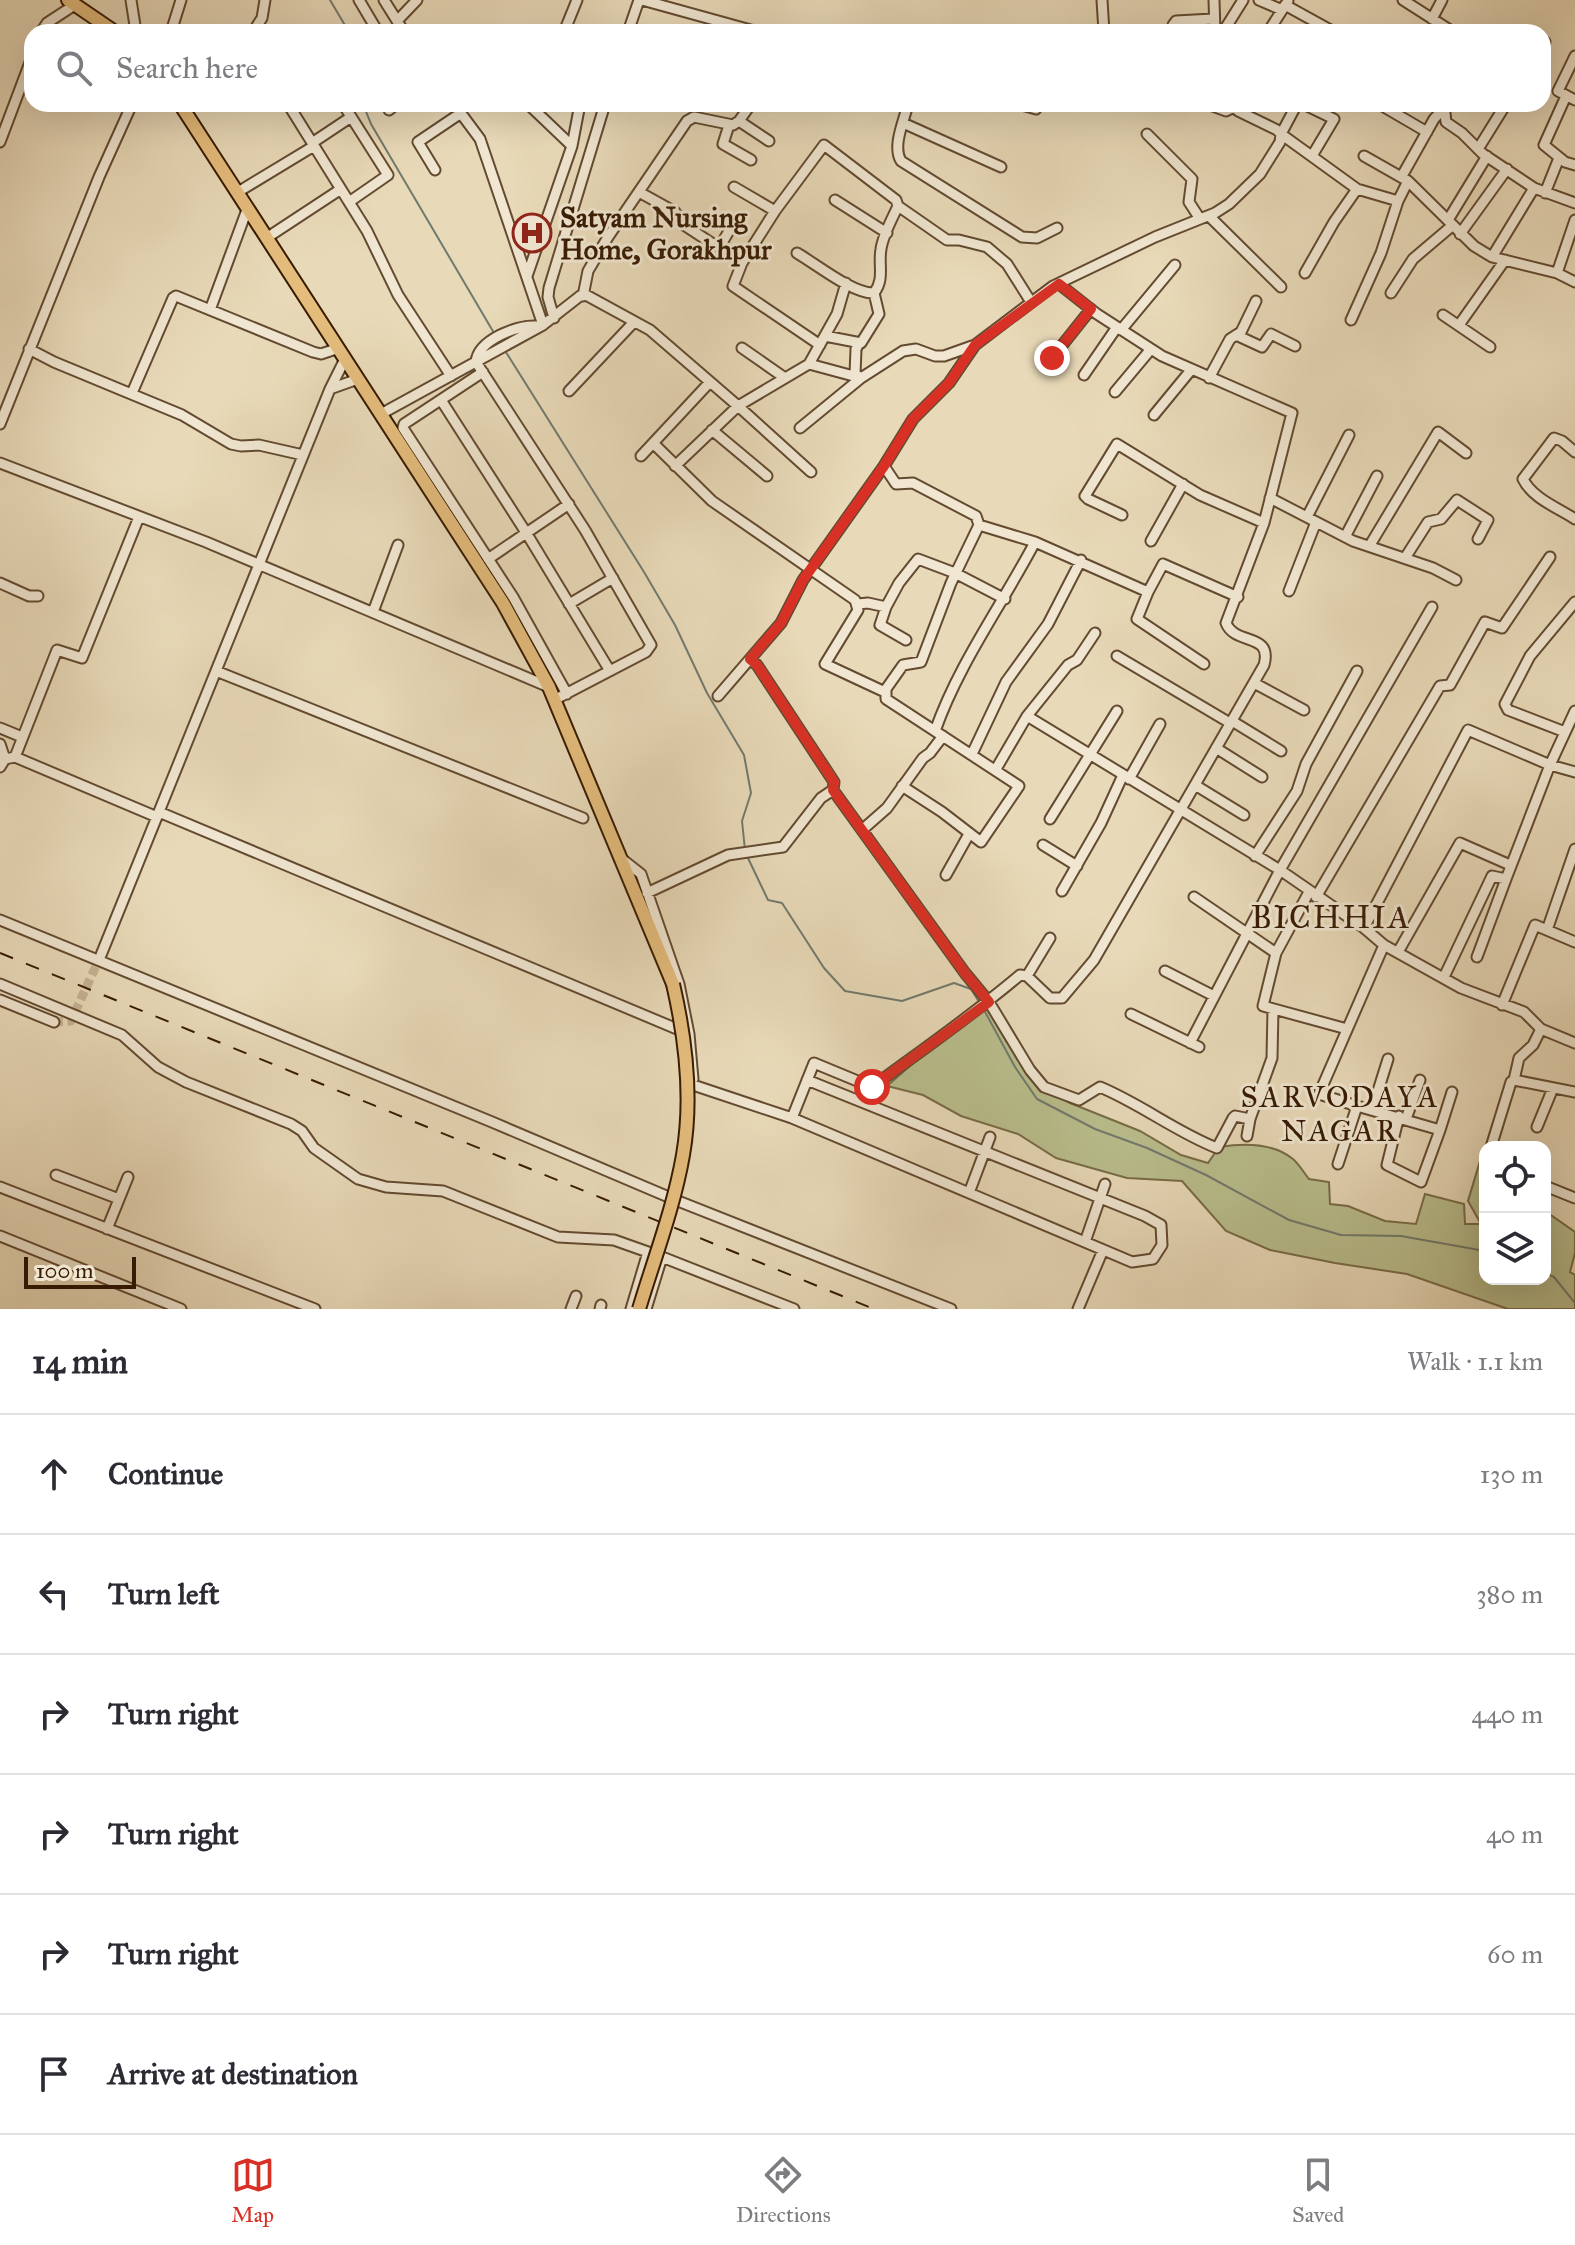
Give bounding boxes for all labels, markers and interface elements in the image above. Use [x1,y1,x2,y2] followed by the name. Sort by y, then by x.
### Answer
[24,24,1551,112] search box
[52,46,96,90] icon: search
[116,50,258,86] text: Search here
[560,200,772,267] place label: Satyam Nursing Home, Gorakhpur
[511,212,553,254] hospital icon: Satyam Nursing Home, Gorakhpur
[1034,340,1070,376] route end
[1251,898,1411,937] district label: BICHHIA
[854,1069,890,1105] route start
[1240,1079,1440,1149] district label: SARVODAYA NAGAR
[1479,1141,1551,1285] map controls
[1479,1141,1551,1213] button: locate
[1479,1213,1551,1285] button: layers
[24,1253,136,1289] scale bar
[36,1257,93,1284] text: 100 m
[32,1341,128,1382] text: 14 min
[1407,1345,1543,1377] text: Walk · 1.1 km
[32,1452,76,1496] icon: ahead
[108,1456,223,1492] text: Continue
[1480,1458,1543,1490] text: 130 m
[32,1572,76,1616] icon: left
[108,1576,219,1612] text: Turn left
[1476,1578,1543,1610] text: 380 m
[32,1692,76,1736] icon: right
[108,1696,239,1732] text: Turn right
[1471,1698,1543,1730] text: 440 m
[32,1812,76,1856] icon: right
[108,1816,239,1852] text: Turn right
[1486,1818,1543,1850] text: 40 m
[32,1932,76,1976] icon: right
[108,1936,239,1972] text: Turn right
[1487,1938,1543,1970] text: 60 m
[32,2052,76,2096] icon: arrive
[108,2056,358,2092] text: Arrive at destination
[231,2153,275,2228] tab: Map
[736,2153,831,2228] tab: Directions
[1292,2153,1344,2228] tab: Saved

